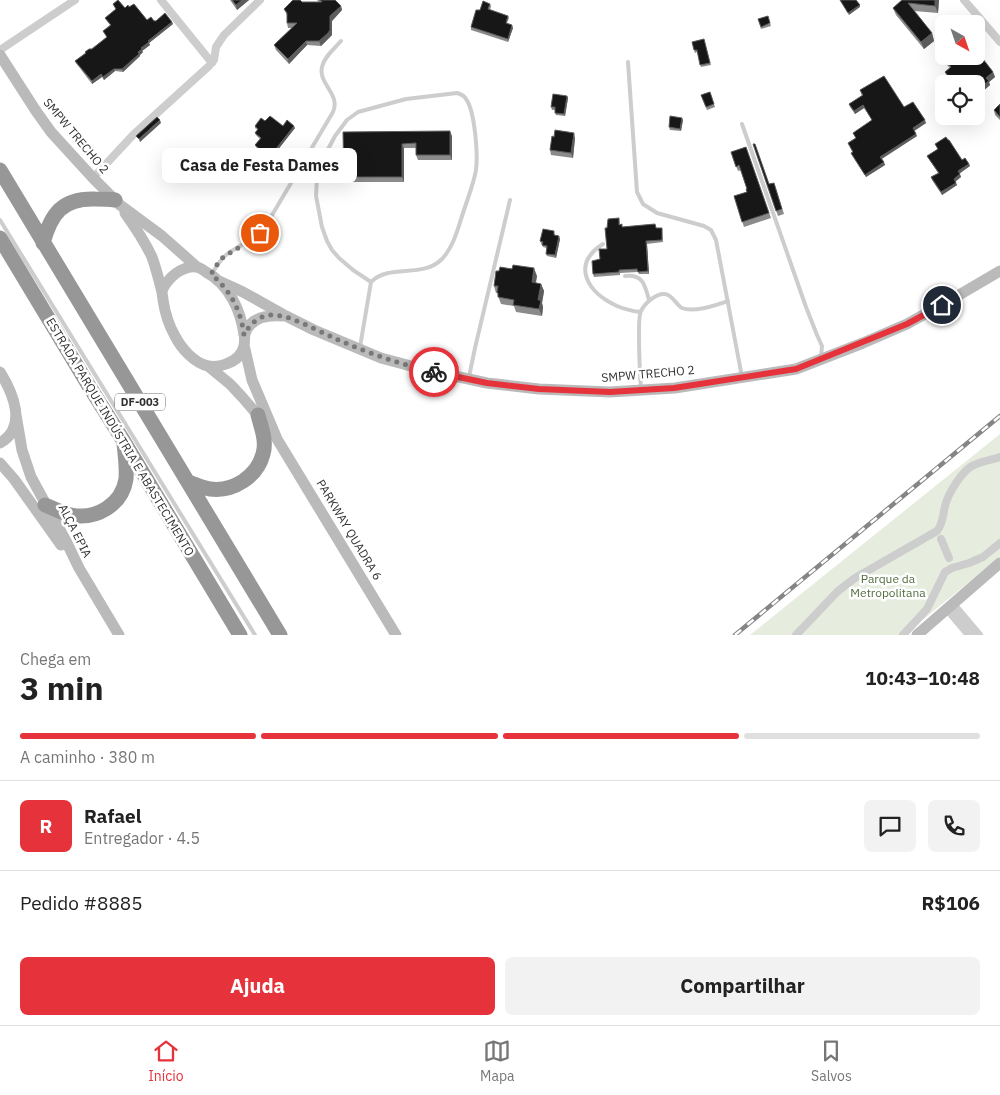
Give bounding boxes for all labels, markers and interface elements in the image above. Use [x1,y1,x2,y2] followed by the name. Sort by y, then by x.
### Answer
[935,15,985,65] north arrow
[935,15,985,125] map controls
[935,75,985,125] button: locate
[41,95,112,176] street label: SMPW TRECHO 2
[162,148,358,183] callout: Casa de Festa Dames
[180,155,339,175] text: Casa de Festa Dames
[239,212,281,254] pin
[246,219,274,247] icon: bag
[921,284,963,326] pin
[928,291,956,319] icon: home
[43,315,198,559] street label: ESTRADA PARQUE INDÚSTRIA E ABASTECIMENTO
[409,347,459,397] courier
[420,358,448,386] icon: bike
[601,362,695,385] street label: SMPW TRECHO 2
[115,394,165,411] road number: DF-003
[313,477,385,583] street label: PARKWAY QUADRA 6
[56,501,95,560] street label: ALÇA EPIA
[850,571,926,600] park label: Parque da Metropolitana
[20,649,91,669] text: Chega em
[865,666,980,690] text: 10:43–10:48
[20,667,104,709] text: 3 min
[20,747,155,767] text: A caminho · 380 m
[864,800,916,852] button: chat
[928,800,980,852] button: phone
[84,804,142,828] text: Rafael
[40,814,52,838] text: R
[84,828,200,848] text: Entregador · 4.5
[20,891,143,915] text: Pedido #8885
[922,891,980,915] text: R$106
[20,957,495,1015] button: Ajuda
[505,957,980,1015] button: Compartilhar
[148,1037,184,1085] tab: Início
[480,1037,515,1085] tab: Mapa
[811,1037,852,1085] tab: Salvos

